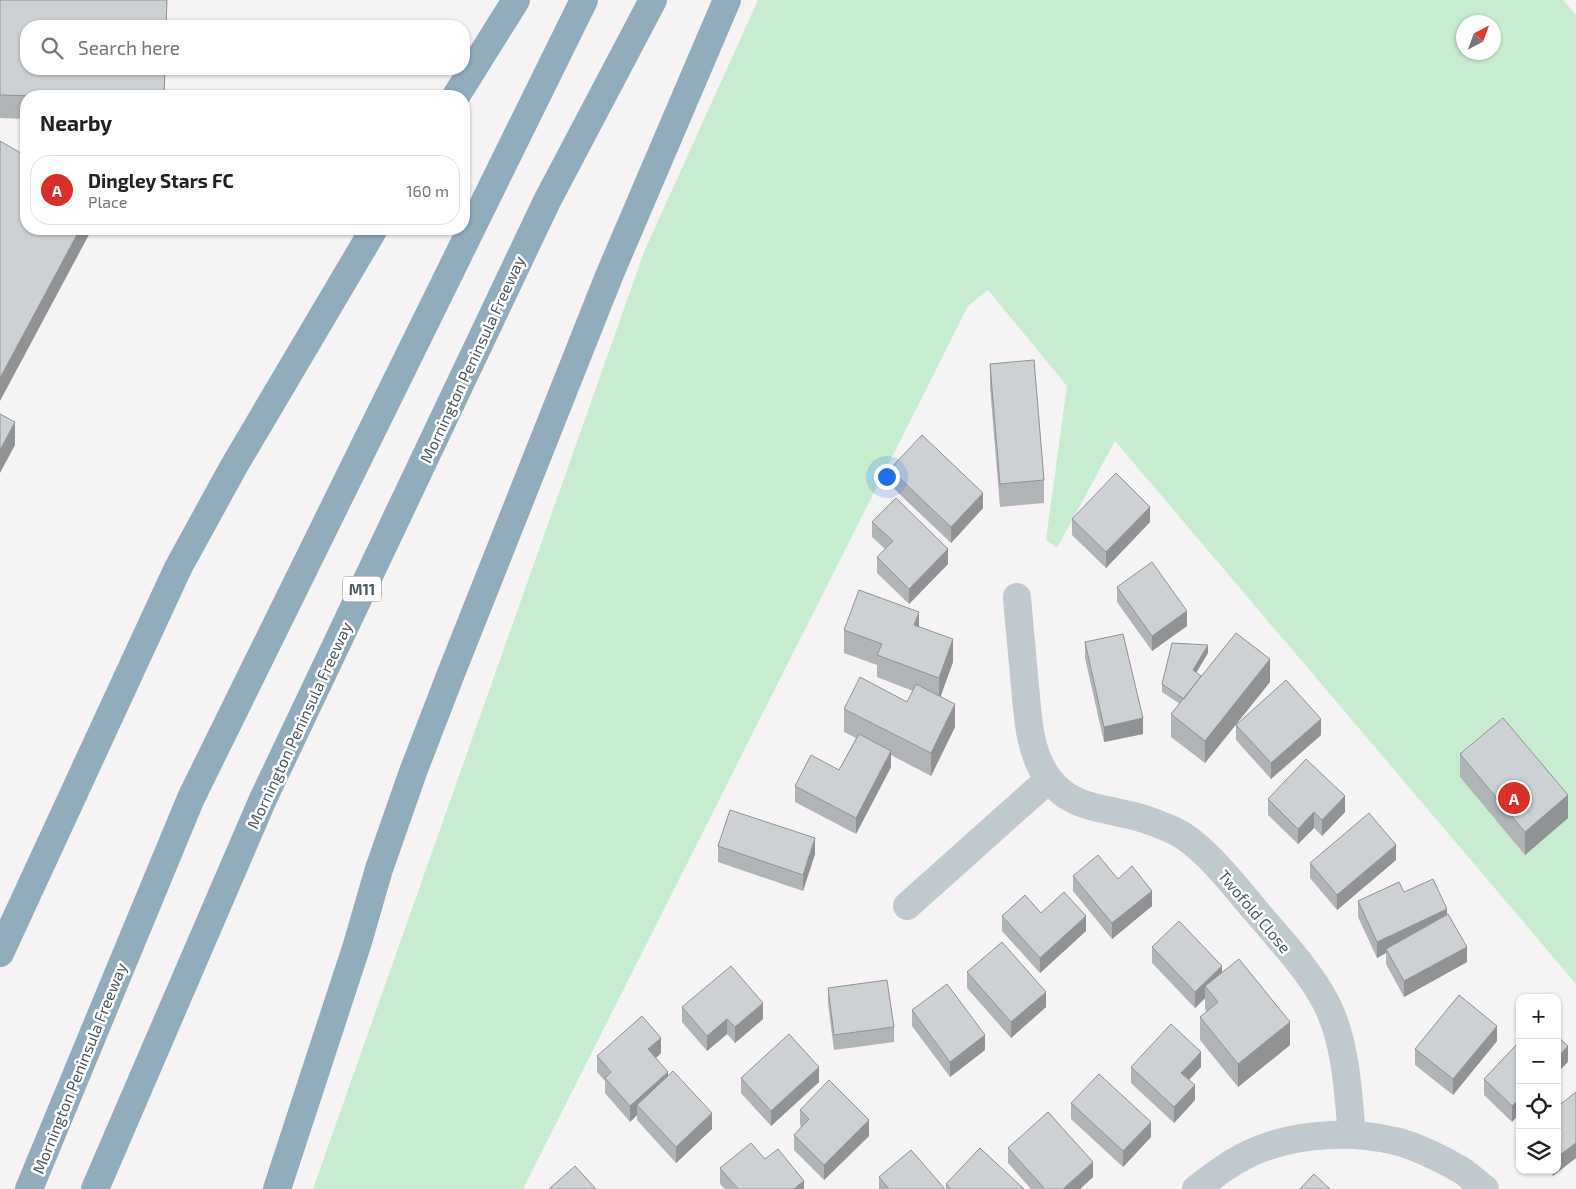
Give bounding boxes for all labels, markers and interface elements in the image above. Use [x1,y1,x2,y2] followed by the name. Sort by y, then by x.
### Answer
[1456,15,1501,60] north arrow
[20,20,470,75] search box
[38,34,66,62] icon: search
[78,36,180,59] text: Search here
[40,110,112,135] text: Nearby
[88,169,234,192] text: Dingley Stars FC
[52,181,62,200] text: A
[406,181,449,200] text: 160 m
[88,192,127,211] text: Place
[416,252,529,465] street label: Mornington Peninsula Freeway
[874,464,900,490] your location
[343,576,381,602] road number: M11
[243,618,356,831] street label: Mornington Peninsula Freeway
[1498,779,1530,817] pin: A
[1215,866,1295,956] street label: Twofold Close
[28,959,130,1176] street label: Mornington Peninsula Freeway
[1516,994,1561,1174] map controls
[1516,994,1561,1039] button: +
[1516,1039,1561,1084] button: −
[1516,1084,1561,1129] button: locate
[1516,1129,1561,1174] button: layers

